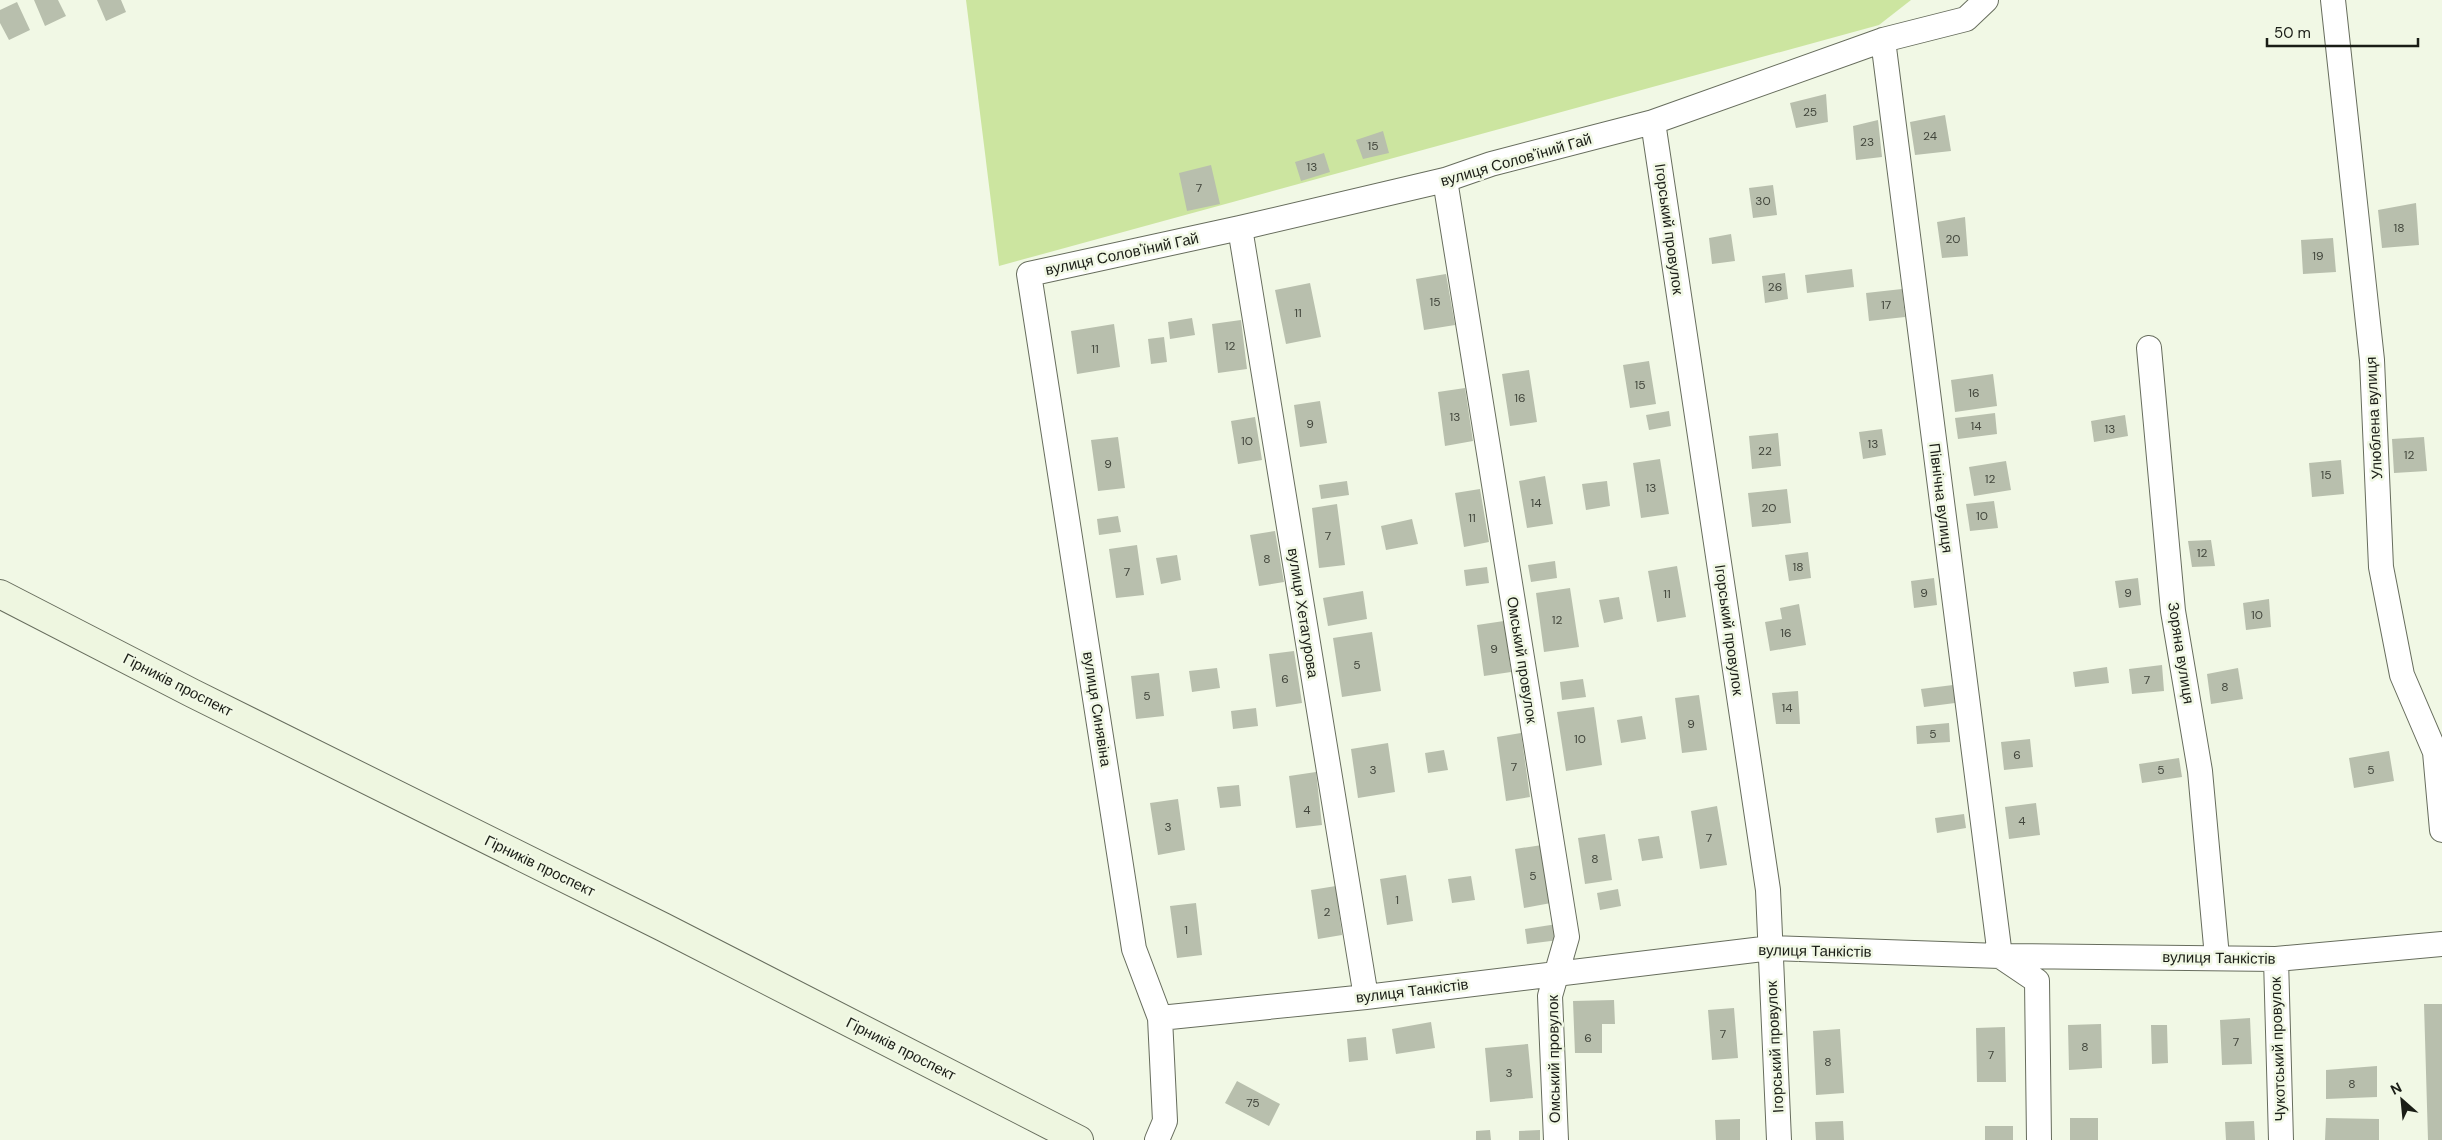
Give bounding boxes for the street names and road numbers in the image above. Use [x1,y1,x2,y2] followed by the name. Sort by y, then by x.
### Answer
[1438,129,1594,191] street label: вулиця Солов'їний Гай
[1650,162,1688,296] street label: Ігорський провулок
[1043,228,1201,280] street label: вулиця Солов'їний Гай
[2361,356,2387,480] street label: Улюблена вулиця
[1924,442,1958,554] street label: Північна вулиця
[1283,547,1323,680] street label: вулиця Хетагурова
[1710,563,1748,697] street label: Ігорський провулок
[1502,595,1542,725] street label: Омський провулок
[2163,601,2199,705] street label: Зоряна вулиця
[120,649,236,721] street label: Гірників проспект
[1078,650,1116,769] street label: вулиця Синявіна
[481,831,599,901] street label: Гірників проспект
[1758,940,1872,962] street label: вулиця Танкістів
[2162,947,2276,969] street label: вулиця Танкістів
[1355,974,1469,1008] street label: вулиця Танкістів
[2265,976,2291,1122] street label: Чукотський провулок
[1762,980,1788,1113] street label: Ігорський провулок
[1543,994,1565,1123] street label: Омський провулок
[843,1013,959,1085] street label: Гірників проспект

